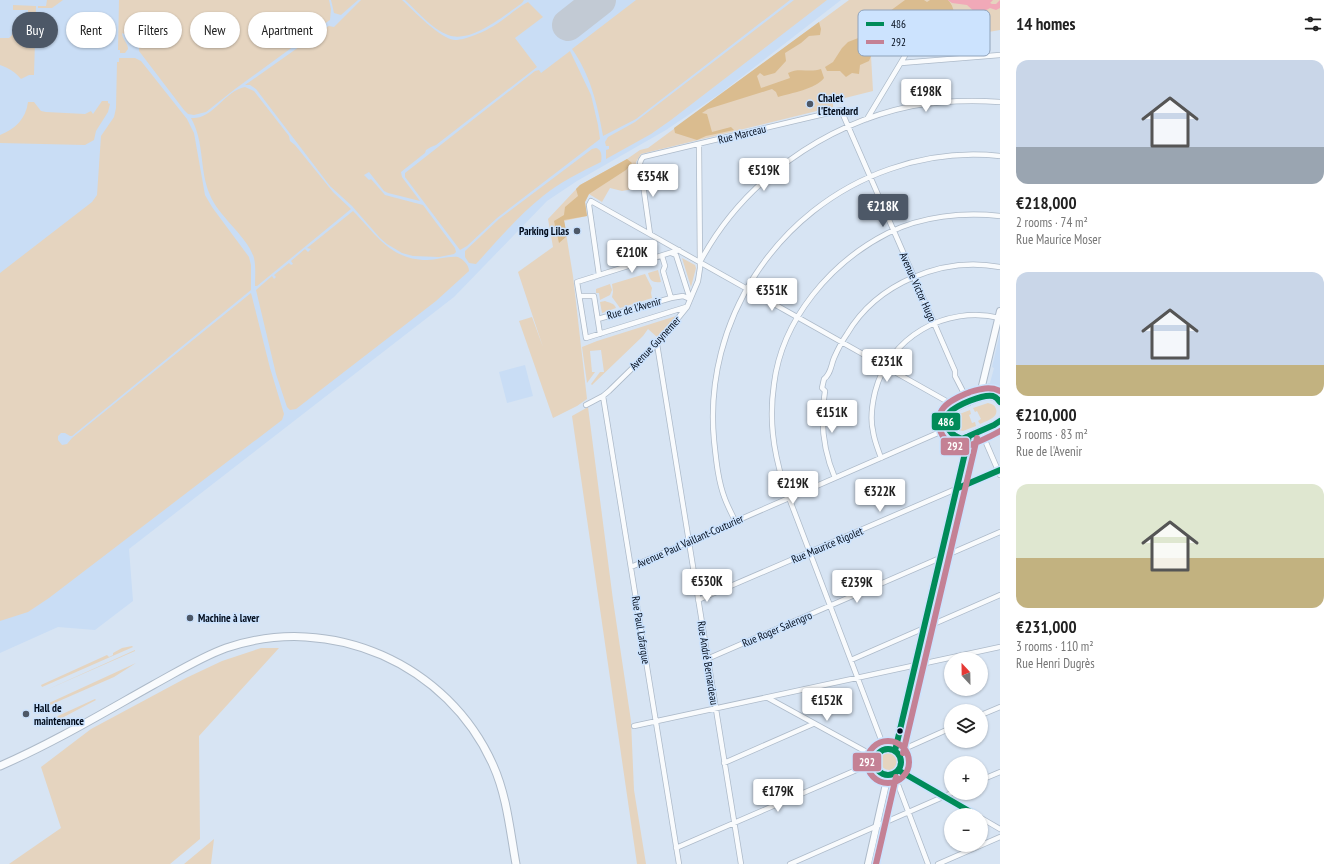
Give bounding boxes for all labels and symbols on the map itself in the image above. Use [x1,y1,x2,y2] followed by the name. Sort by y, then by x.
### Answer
[858,10,990,56] legend
[891,17,906,31] text: 486
[891,35,906,49] text: 292
[898,79,954,113] pin: €198K
[818,91,858,118] place label: Chalet l'Etendard
[805,99,815,109] marker: Chalet l'Etendard
[717,121,768,147] street label: Rue Marceau
[736,158,792,192] pin: €519K
[625,164,681,198] pin: €354K
[855,194,911,228] pin: €218K
[519,224,569,238] place label: Parking Lilas
[572,226,582,236] marker: Parking Lilas
[604,240,660,274] pin: €210K
[896,250,940,324] street label: Avenue Victor Hugo
[744,278,800,312] pin: €351K
[605,294,663,322] street label: Rue de l'Avenir
[626,313,684,373] street label: Avenue Guynemer
[859,349,915,383] pin: €231K
[804,400,860,434] pin: €151K
[931,412,961,431] line badge: 486
[938,415,954,429] text: 486
[940,437,970,456] line badge: 292
[947,439,963,453] text: 292
[765,471,821,505] pin: €219K
[852,479,908,513] pin: €322K
[634,511,746,571] street label: Avenue Paul Vaillant-Couturier
[789,524,865,566] street label: Rue Maurice Rigolet
[679,569,735,603] pin: €530K
[829,570,885,604] pin: €239K
[629,595,653,666] street label: Rue Paul Lafargue
[740,608,814,650] street label: Rue Roger Salengro
[198,611,260,625] place label: Machine à laver
[185,613,195,623] marker: Machine à laver
[694,620,722,706] street label: Rue André Bernardeau
[944,652,988,696] north arrow
[799,688,855,722] pin: €152K
[34,701,84,728] place label: Hall de maintenance
[21,709,31,719] marker: Hall de maintenance
[895,726,905,736] unlabelled marker
[852,752,882,772] line badge: 292
[859,755,875,769] text: 292
[750,779,806,813] pin: €179K

